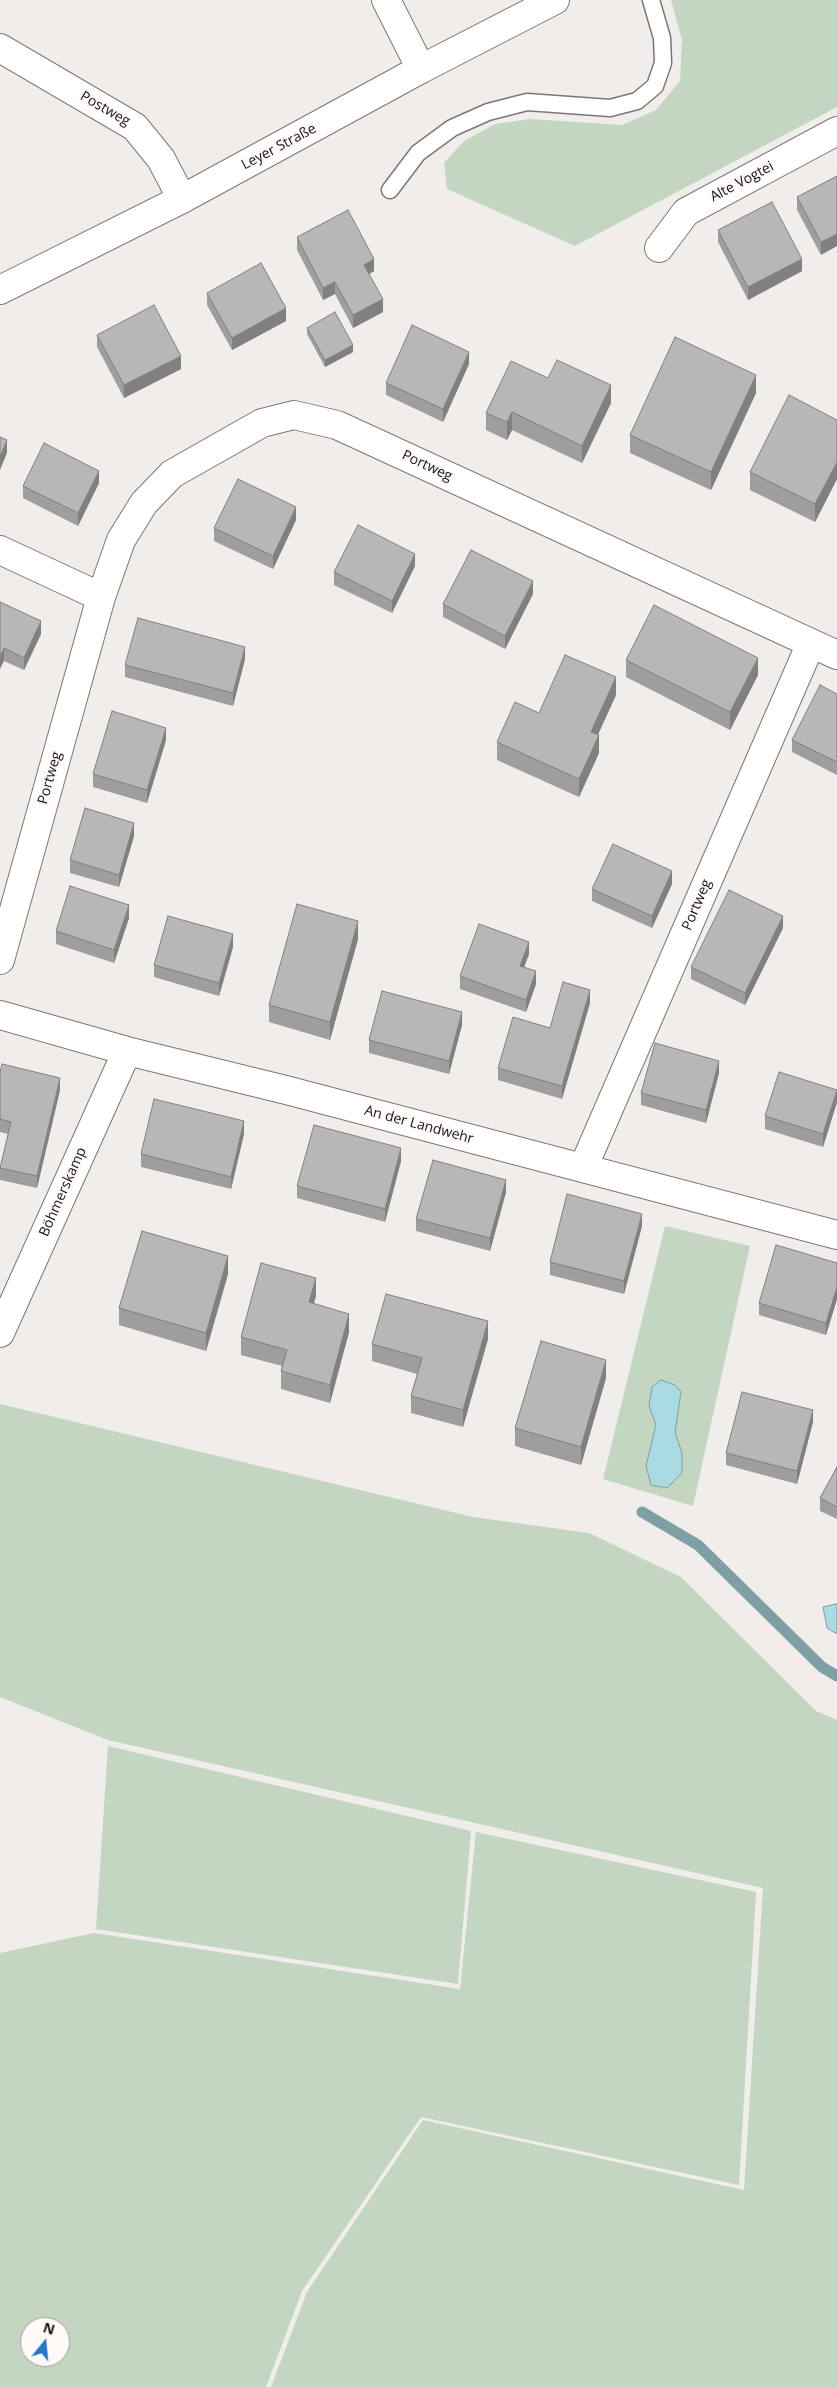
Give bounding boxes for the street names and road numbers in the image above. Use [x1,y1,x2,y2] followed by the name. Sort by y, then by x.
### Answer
[77,88,133,130] street label: Postweg
[239,120,319,174] street label: Leyer Straße
[707,158,777,206] street label: Alte Vogtei
[399,447,455,485] street label: Portweg
[35,750,65,806] street label: Portweg
[679,877,715,933] street label: Portweg
[363,1102,475,1148] street label: An der Landwehr
[36,1145,90,1239] street label: Böhmerskamp

